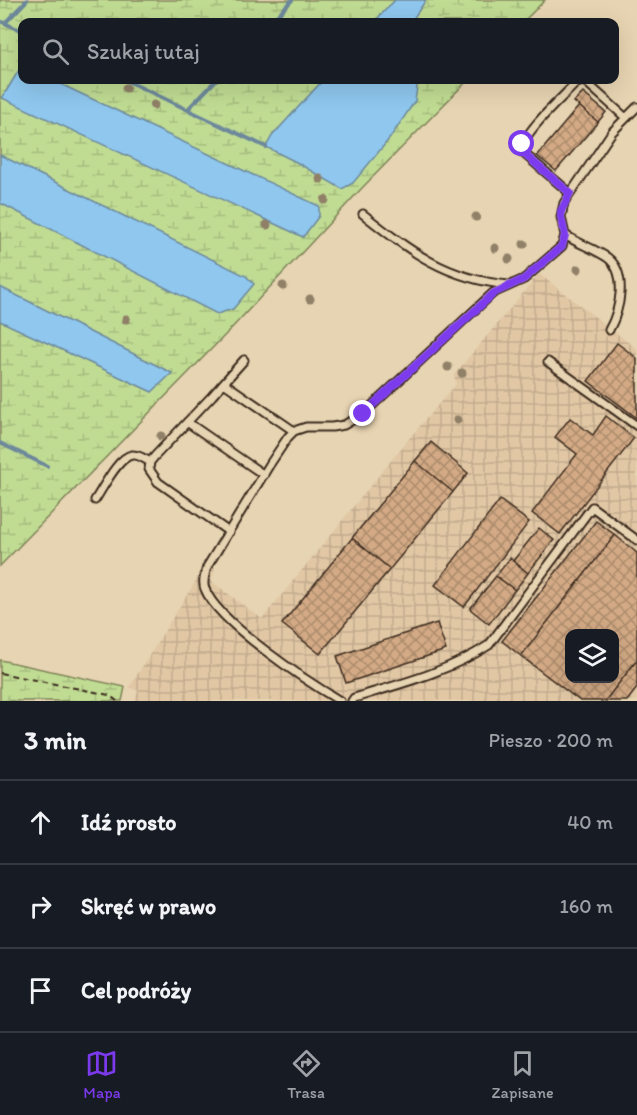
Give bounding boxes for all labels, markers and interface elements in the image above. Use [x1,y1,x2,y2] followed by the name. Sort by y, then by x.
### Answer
[18,18,619,84] search box
[39,35,72,68] icon: search
[87,38,200,65] text: Szukaj tutaj
[508,130,534,156] route start
[349,400,375,426] route end
[565,629,619,683] map controls
[565,629,619,683] button: layers
[24,724,86,756] text: 3 min
[489,728,613,752] text: Pieszo · 200 m
[24,806,57,839] icon: ahead
[81,809,177,836] text: Idź prosto
[567,810,613,834] text: 40 m
[24,890,57,923] icon: right
[81,893,216,920] text: Skręć w prawo
[560,894,613,918] text: 160 m
[24,974,57,1007] icon: arrive
[81,977,191,1004] text: Cel podróży
[83,1047,121,1102] tab: Mapa
[287,1047,325,1102] tab: Trasa
[491,1047,554,1102] tab: Zapisane

